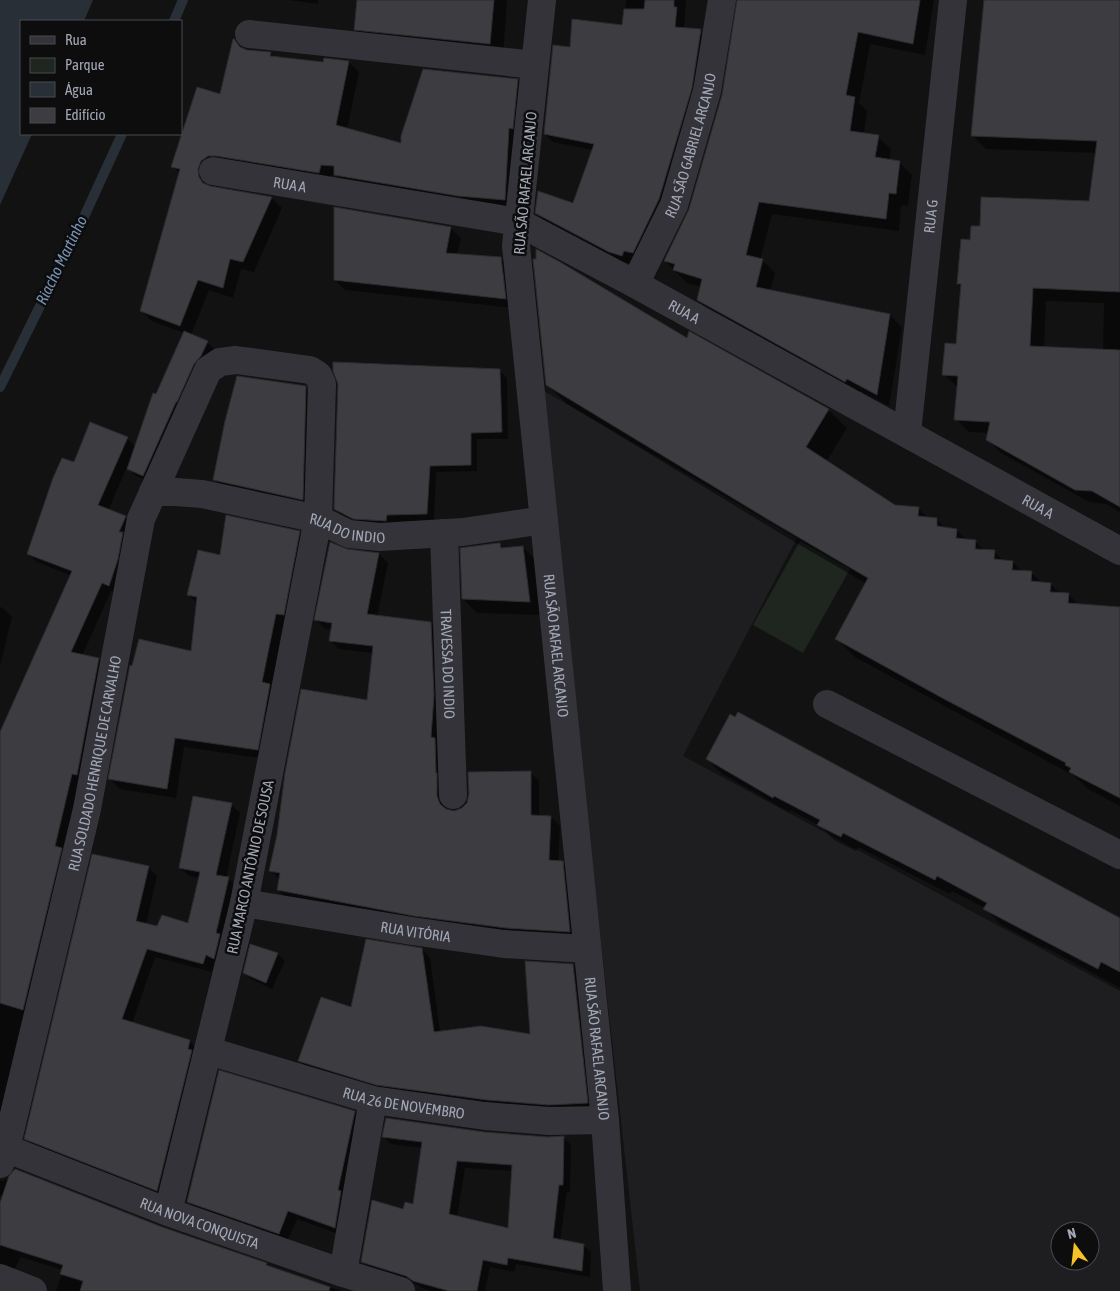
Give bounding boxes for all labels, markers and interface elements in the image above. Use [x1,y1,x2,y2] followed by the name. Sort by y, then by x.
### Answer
[20,20,182,135] legend
[65,31,87,48] text: Rua
[65,56,105,73] text: Parque
[661,72,718,220] street label: RUA SÃO GABRIEL ARCANJO
[65,81,93,98] text: Água
[65,106,106,123] text: Edifício
[510,110,540,255] street label: RUA SÃO RAFAEL ARCANJO
[272,173,308,195] street label: RUA A
[920,198,940,234] street label: RUA G
[32,213,90,307] water label: Riacho Martinho
[666,296,704,327] street label: RUA A
[1020,491,1057,522] street label: RUA A
[308,509,386,546] street label: RUA DO INDIO
[541,573,572,718] street label: RUA SÃO RAFAEL ARCANJO
[438,609,459,719] street label: TRAVESSA DO INDIO
[64,654,124,872] street label: RUA SOLDADO HENRIQUE DE CARVALHO
[223,778,277,955] street label: RUA MARCO ANTÔNIO DE SOUSA
[379,917,452,945] street label: RUA VITÓRIA
[582,976,613,1121] street label: RUA SÃO RAFAEL ARCANJO
[341,1083,466,1122] street label: RUA 26 DE NOVEMBRO
[138,1193,262,1252] street label: RUA NOVA CONQUISTA
[1050,1221,1100,1271] north arrow
[1066,1225,1078,1242] text: N

